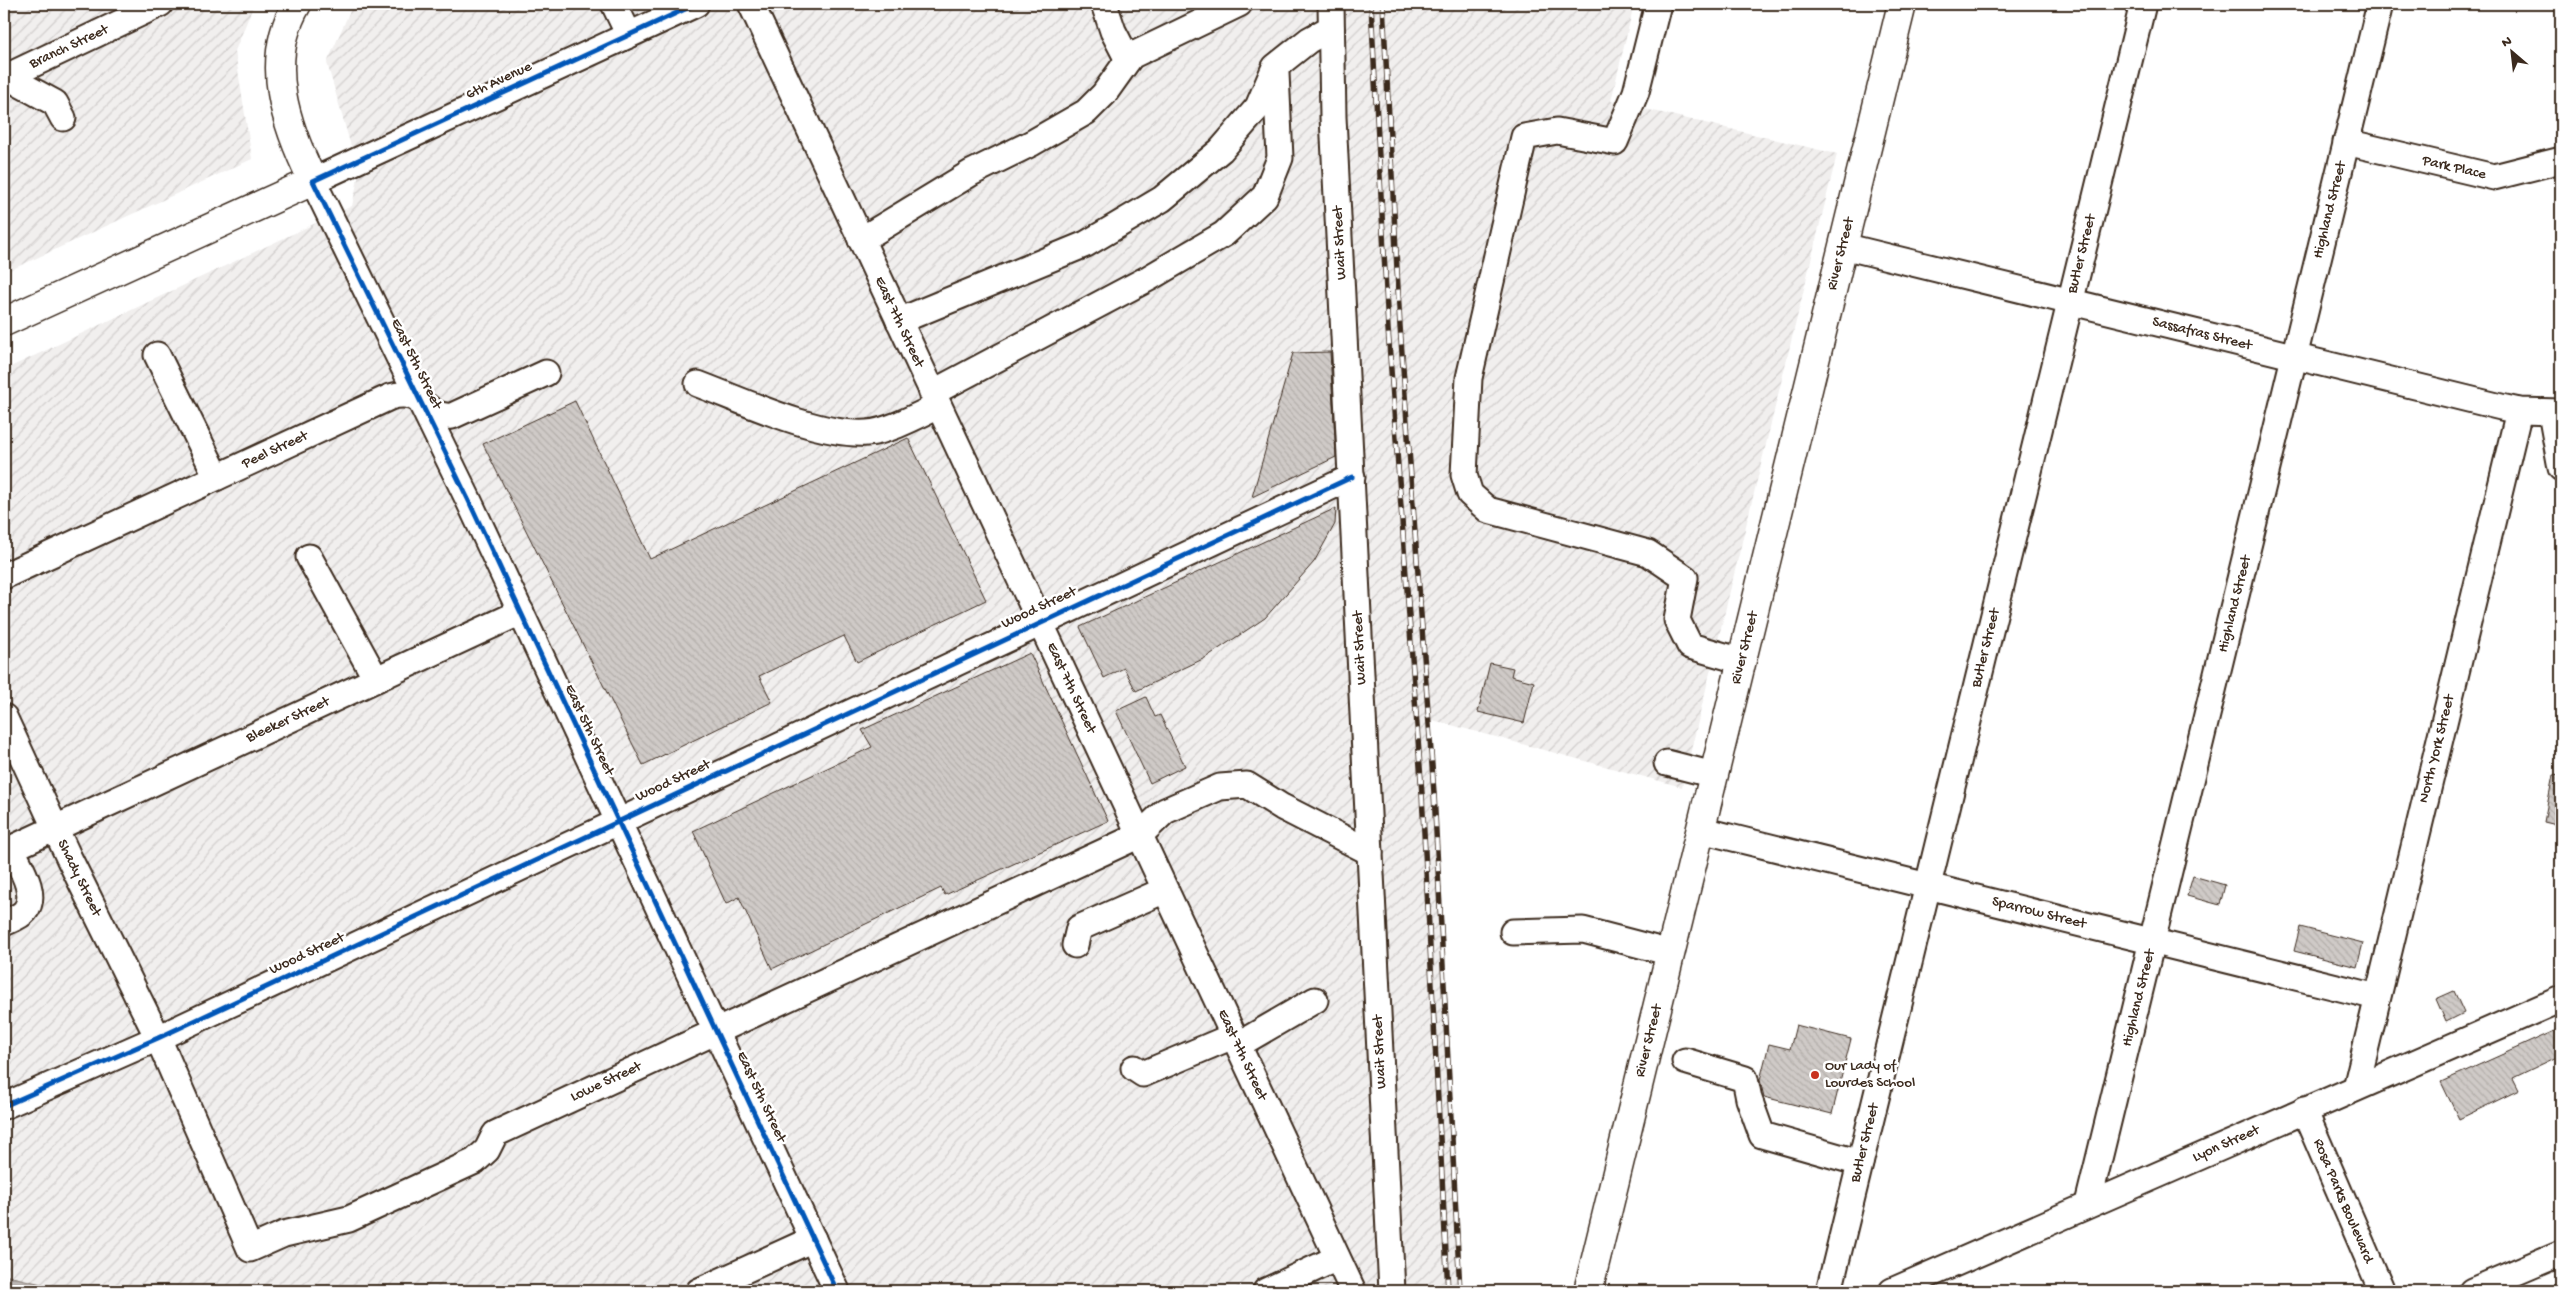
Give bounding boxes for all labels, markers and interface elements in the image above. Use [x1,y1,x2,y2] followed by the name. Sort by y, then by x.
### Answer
[26,20,113,74] street label: Branch Street
[2488,28,2538,78] north arrow
[2499,33,2515,52] text: N
[463,58,535,104] street label: 6th Avenue
[2419,152,2488,184] street label: Park Place
[2309,158,2351,260] street label: Highland Street
[1329,204,1351,280] street label: Wait Street
[2063,211,2101,296] street label: Butler Street
[1823,214,1859,292] street label: River Street
[870,274,929,372] street label: East 7th Street
[2150,313,2255,356] street label: Sassafras Street
[386,316,446,414] street label: East 5th Street
[238,426,312,474] street label: Peel Street
[2214,552,2256,654] street label: Highland Street
[999,582,1081,633] street label: Wood Street
[1967,605,2005,690] street label: Butler Street
[1727,608,1763,686] street label: River Street
[1349,609,1371,685] street label: Wait Street
[1042,640,1101,738] street label: East 7th Street
[560,682,619,780] street label: East 5th Street
[2415,691,2460,805] street label: North York Street
[243,692,334,748] street label: Bleeker Street
[633,755,715,806] street label: Wood Street
[53,837,106,921] street label: Shady Street
[1990,893,2090,934] street label: Sparrow Street
[267,928,349,979] street label: Wood Street
[2118,946,2160,1048] street label: Highland Street
[1631,1001,1667,1079] street label: River Street
[1213,1007,1272,1105] street label: East 7th Street
[1369,1013,1391,1089] street label: Wait Street
[732,1049,791,1147] street label: East 5th Street
[568,1057,646,1106] street label: Lowe Street
[1825,1057,1915,1092] place label: Our Lady of Lourdes School
[1809,1069,1821,1081] marker: Our Lady of Lourdes School
[1846,1100,1884,1185] street label: Butler Street
[2190,1121,2264,1167] street label: Lyon Street
[2309,1136,2378,1267] street label: Rosa Parks Boulevard

